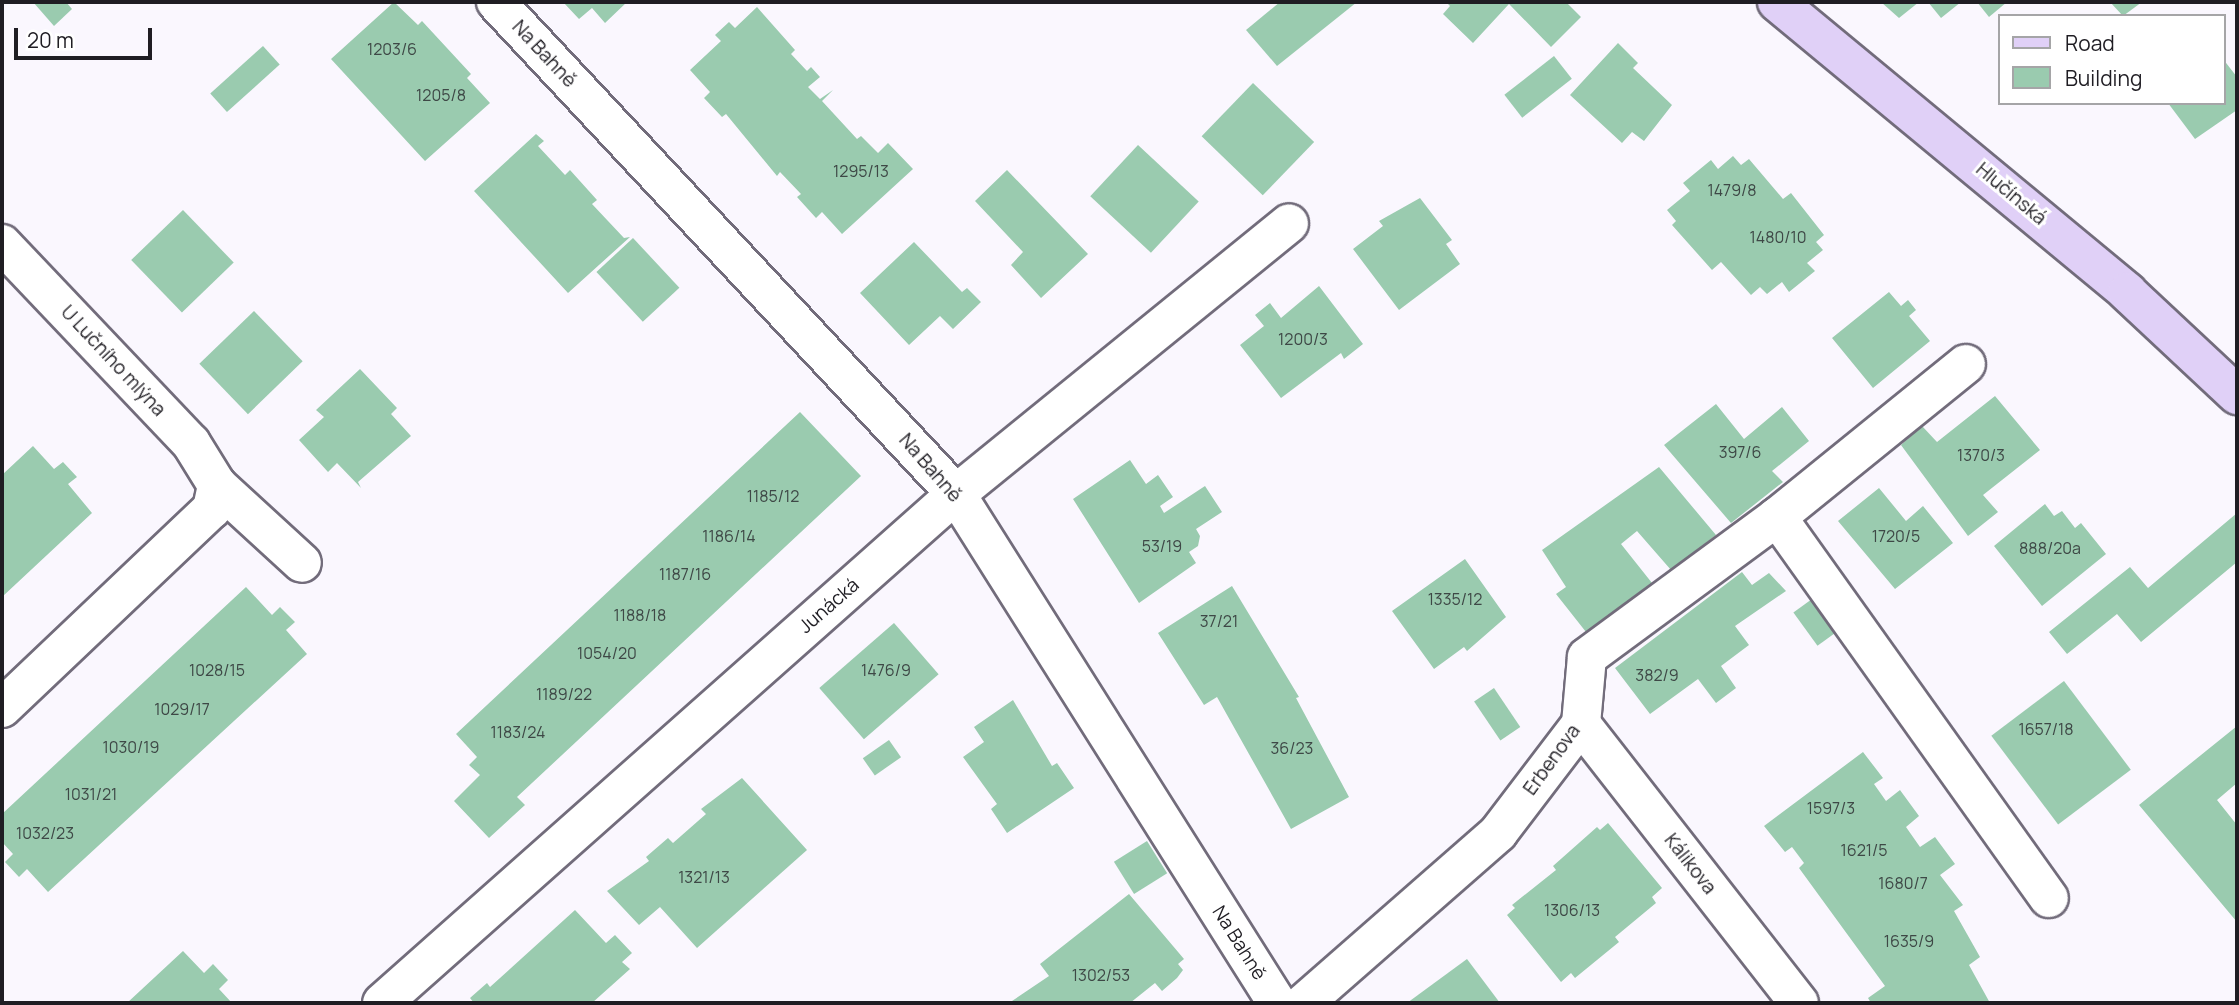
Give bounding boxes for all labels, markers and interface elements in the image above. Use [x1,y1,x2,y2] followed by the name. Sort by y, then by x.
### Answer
[18,14,156,58] scale bar
[1997,14,2225,105] legend
[507,16,581,92] street label: Na Bahně
[27,26,74,54] text: 20 m
[2065,29,2115,57] text: Road
[367,39,417,59] house number: 1203/6
[2065,64,2142,92] text: Building
[416,85,466,105] house number: 1205/8
[1971,158,2051,230] street label: Hlučínská
[833,161,889,181] house number: 1295/13
[1707,180,1757,200] house number: 1479/8
[1750,227,1806,247] house number: 1480/10
[56,301,170,421] street label: U Lučního mlýna
[1278,329,1328,349] house number: 1200/3
[894,429,966,507] street label: Na Bahně
[1719,442,1761,462] house number: 397/6
[1957,445,2005,465] house number: 1370/3
[747,486,799,506] house number: 1185/12
[702,526,756,546] house number: 1186/14
[1872,526,1920,546] house number: 1720/5
[1142,536,1182,556] house number: 53/19
[2019,538,2081,558] house number: 888/20a
[659,564,711,584] house number: 1187/16
[794,574,864,638] street label: Junácká
[1428,589,1482,609] house number: 1335/12
[614,605,666,625] house number: 1188/18
[1200,611,1238,631] house number: 37/21
[577,643,637,663] house number: 1054/20
[189,660,245,680] house number: 1028/15
[861,660,911,680] house number: 1476/9
[1635,665,1679,685] house number: 382/9
[536,684,592,704] house number: 1189/22
[154,699,210,719] house number: 1029/17
[2018,719,2074,739] house number: 1657/18
[1519,720,1585,800] street label: Erbenova
[490,722,546,742] house number: 1183/24
[103,737,159,757] house number: 1030/19
[1271,738,1313,758] house number: 36/23
[65,784,117,804] house number: 1031/21
[1807,798,1855,818] house number: 1597/3
[16,823,74,843] house number: 1032/23
[1659,829,1721,899] street label: Kálikova
[1841,840,1887,860] house number: 1621/5
[678,867,730,887] house number: 1321/13
[1878,873,1928,893] house number: 1680/7
[1544,900,1600,920] house number: 1306/13
[1207,902,1271,984] street label: Na Bahně
[1884,931,1934,951] house number: 1635/9
[1072,965,1130,985] house number: 1302/53

